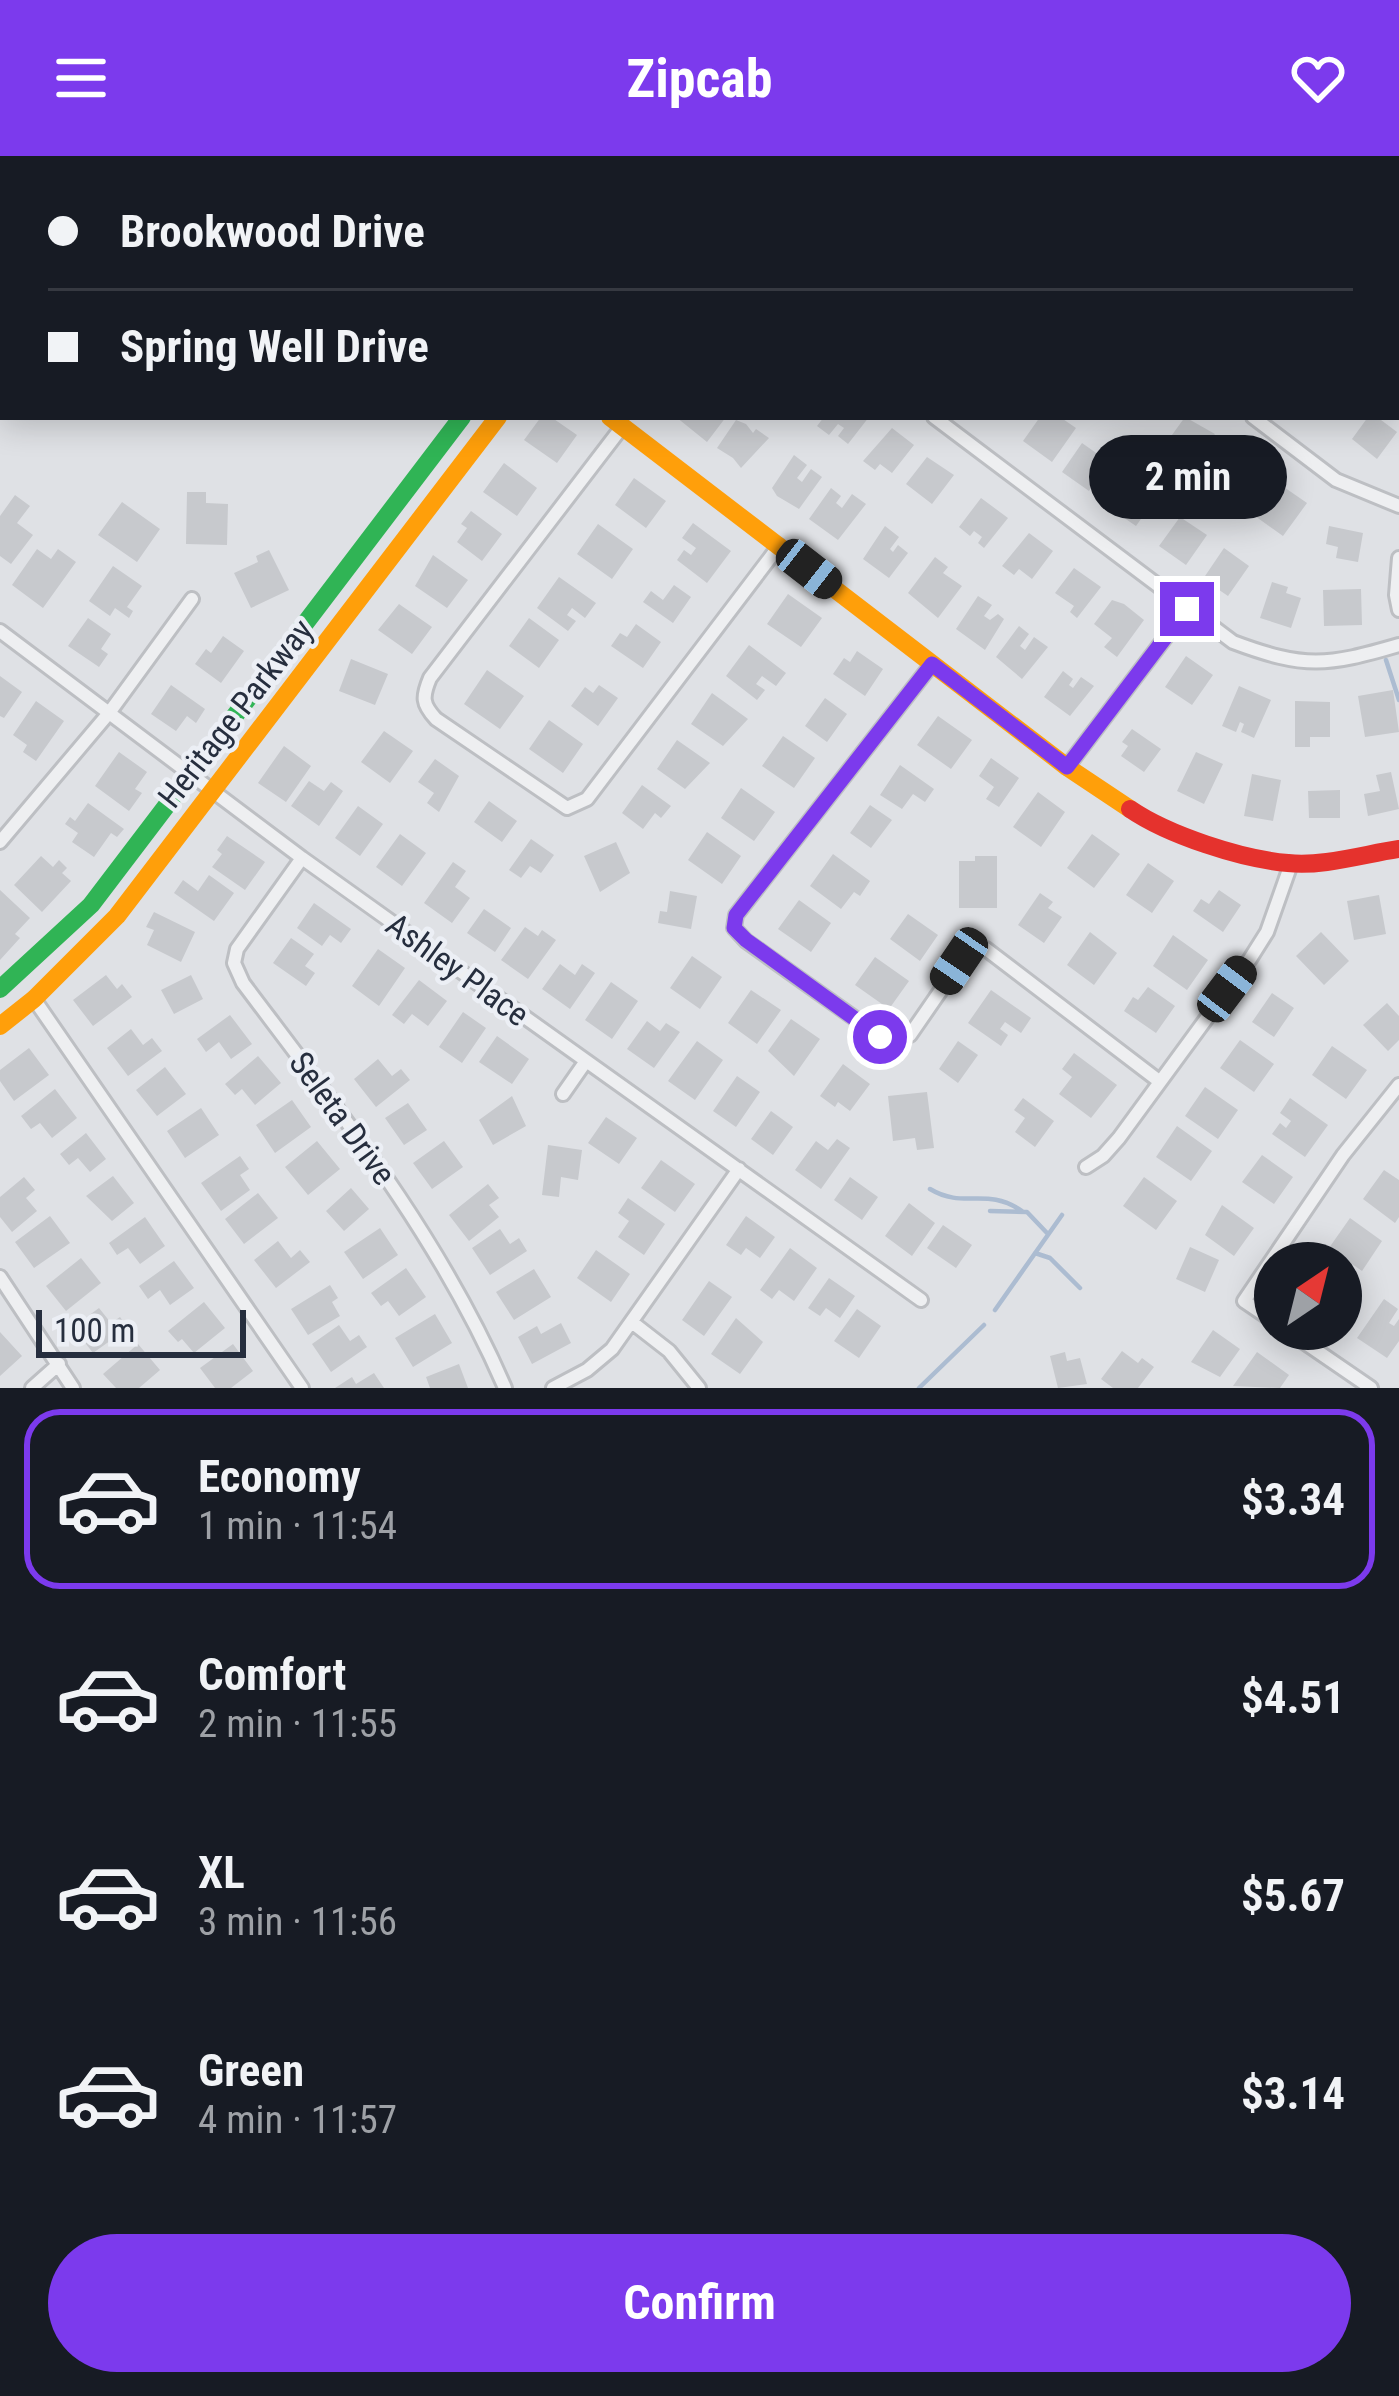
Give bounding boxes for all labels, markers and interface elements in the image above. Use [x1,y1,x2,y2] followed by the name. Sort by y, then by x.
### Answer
[48,45,114,111] icon: menu
[1285,45,1351,111] icon: heart
[627,47,773,110] text: Zipcab
[120,205,425,258] text: Brookwood Drive
[120,320,429,373] text: Spring Well Drive
[1088,435,1286,519] callout: 2 min
[1145,454,1231,500] text: 2 min
[770,533,848,605] car
[1160,582,1214,636] route end
[150,611,321,815] street label: Heritage Parkway
[379,905,537,1034] street label: Ashley Place
[924,921,994,1001] car
[1191,949,1263,1029] car
[853,1010,907,1064] route start
[281,1044,404,1192] street label: Seleta Drive
[1254,1242,1362,1350] north arrow
[1254,1242,1362,1350] map controls
[36,1304,246,1357] scale bar
[54,1311,135,1350] text: 100 m
[54,1445,162,1553] icon: car
[198,1450,361,1503] text: Economy
[1241,1473,1345,1526] text: $3.34
[198,1503,397,1549] text: 1 min · 11:54
[54,1643,162,1751] icon: car
[198,1648,346,1701] text: Comfort
[1241,1671,1345,1724] text: $4.51
[198,1701,397,1747] text: 2 min · 11:55
[54,1841,162,1949] icon: car
[198,1846,245,1899] text: XL
[1241,1869,1345,1922] text: $5.67
[198,1899,397,1945] text: 3 min · 11:56
[54,2039,162,2147] icon: car
[198,2044,304,2097] text: Green
[1241,2067,1345,2120] text: $3.14
[198,2097,397,2143] text: 4 min · 11:57
[48,2234,1351,2372] button: Confirm

